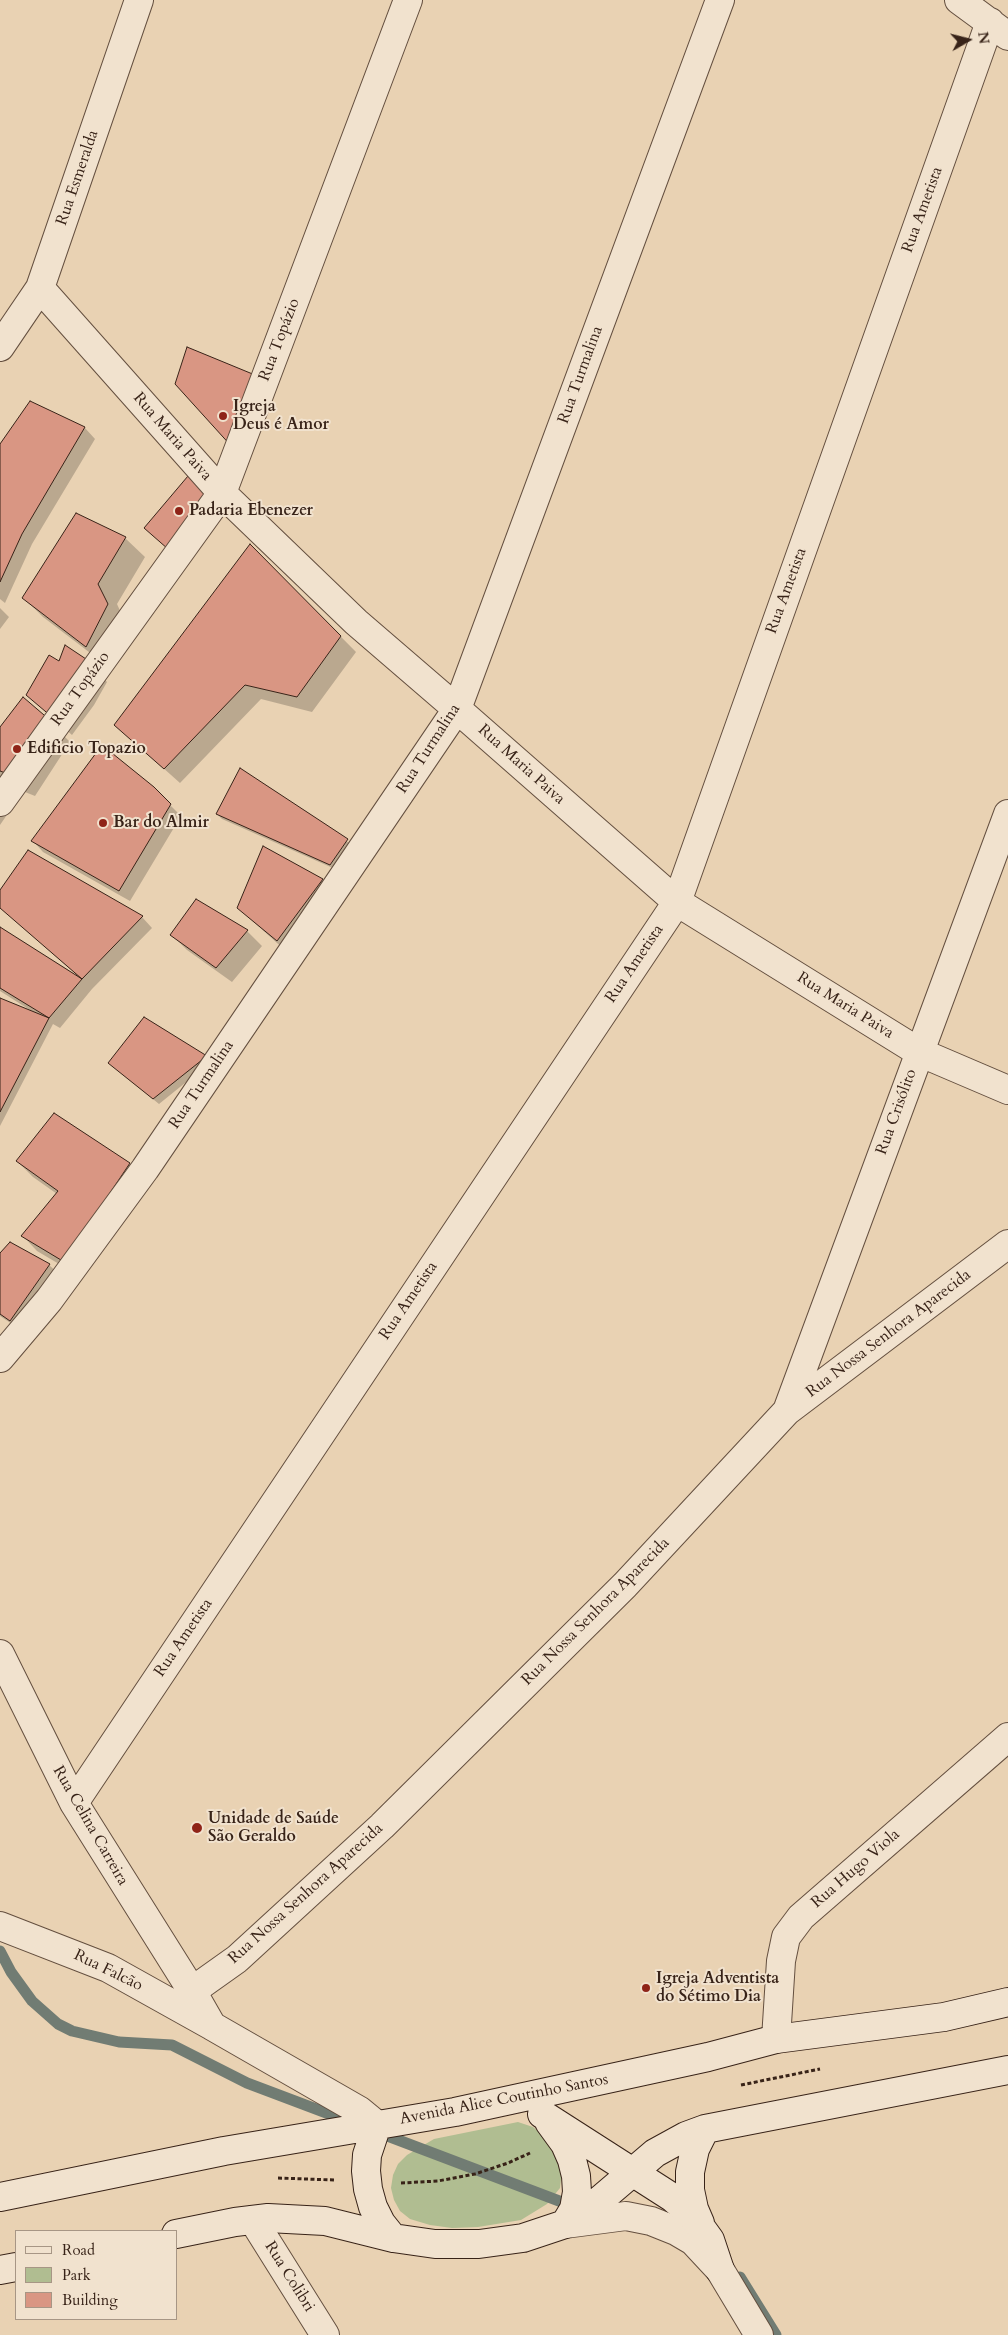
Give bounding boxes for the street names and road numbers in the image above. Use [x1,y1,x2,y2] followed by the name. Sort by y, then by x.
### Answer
[53,128,103,228] street label: Rua Esmeralda
[899,164,947,256] street label: Rua Ametista
[255,296,305,384] street label: Rua Topázio
[554,324,608,426] street label: Rua Turmalina
[129,389,215,485] street label: Rua Maria Paiva
[763,545,811,637] street label: Rua Ametista
[48,648,114,730] street label: Rua Topázio
[393,701,465,797] street label: Rua Turmalina
[474,721,568,809] street label: Rua Maria Paiva
[602,921,668,1007] street label: Rua Ametista
[793,969,897,1043] street label: Rua Maria Paiva
[165,1037,239,1133] street label: Rua Turmalina
[873,1066,921,1158] street label: Rua Crisólito
[376,1258,442,1344] street label: Rua Ametista
[803,1266,975,1402] street label: Rua Nossa Senhora Aparecida
[518,1534,674,1690] street label: Rua Nossa Senhora Aparecida
[151,1595,217,1681] street label: Rua Ametista
[48,1763,132,1889] street label: Rua Celina Carreira
[225,1820,387,1968] street label: Rua Nossa Senhora Aparecida
[808,1825,904,1913] street label: Rua Hugo Viola
[70,1946,146,1996] street label: Rua Falcão
[398,2070,610,2130] street label: Avenida Alice Coutinho Santos
[260,2238,318,2316] street label: Rua Colibri

